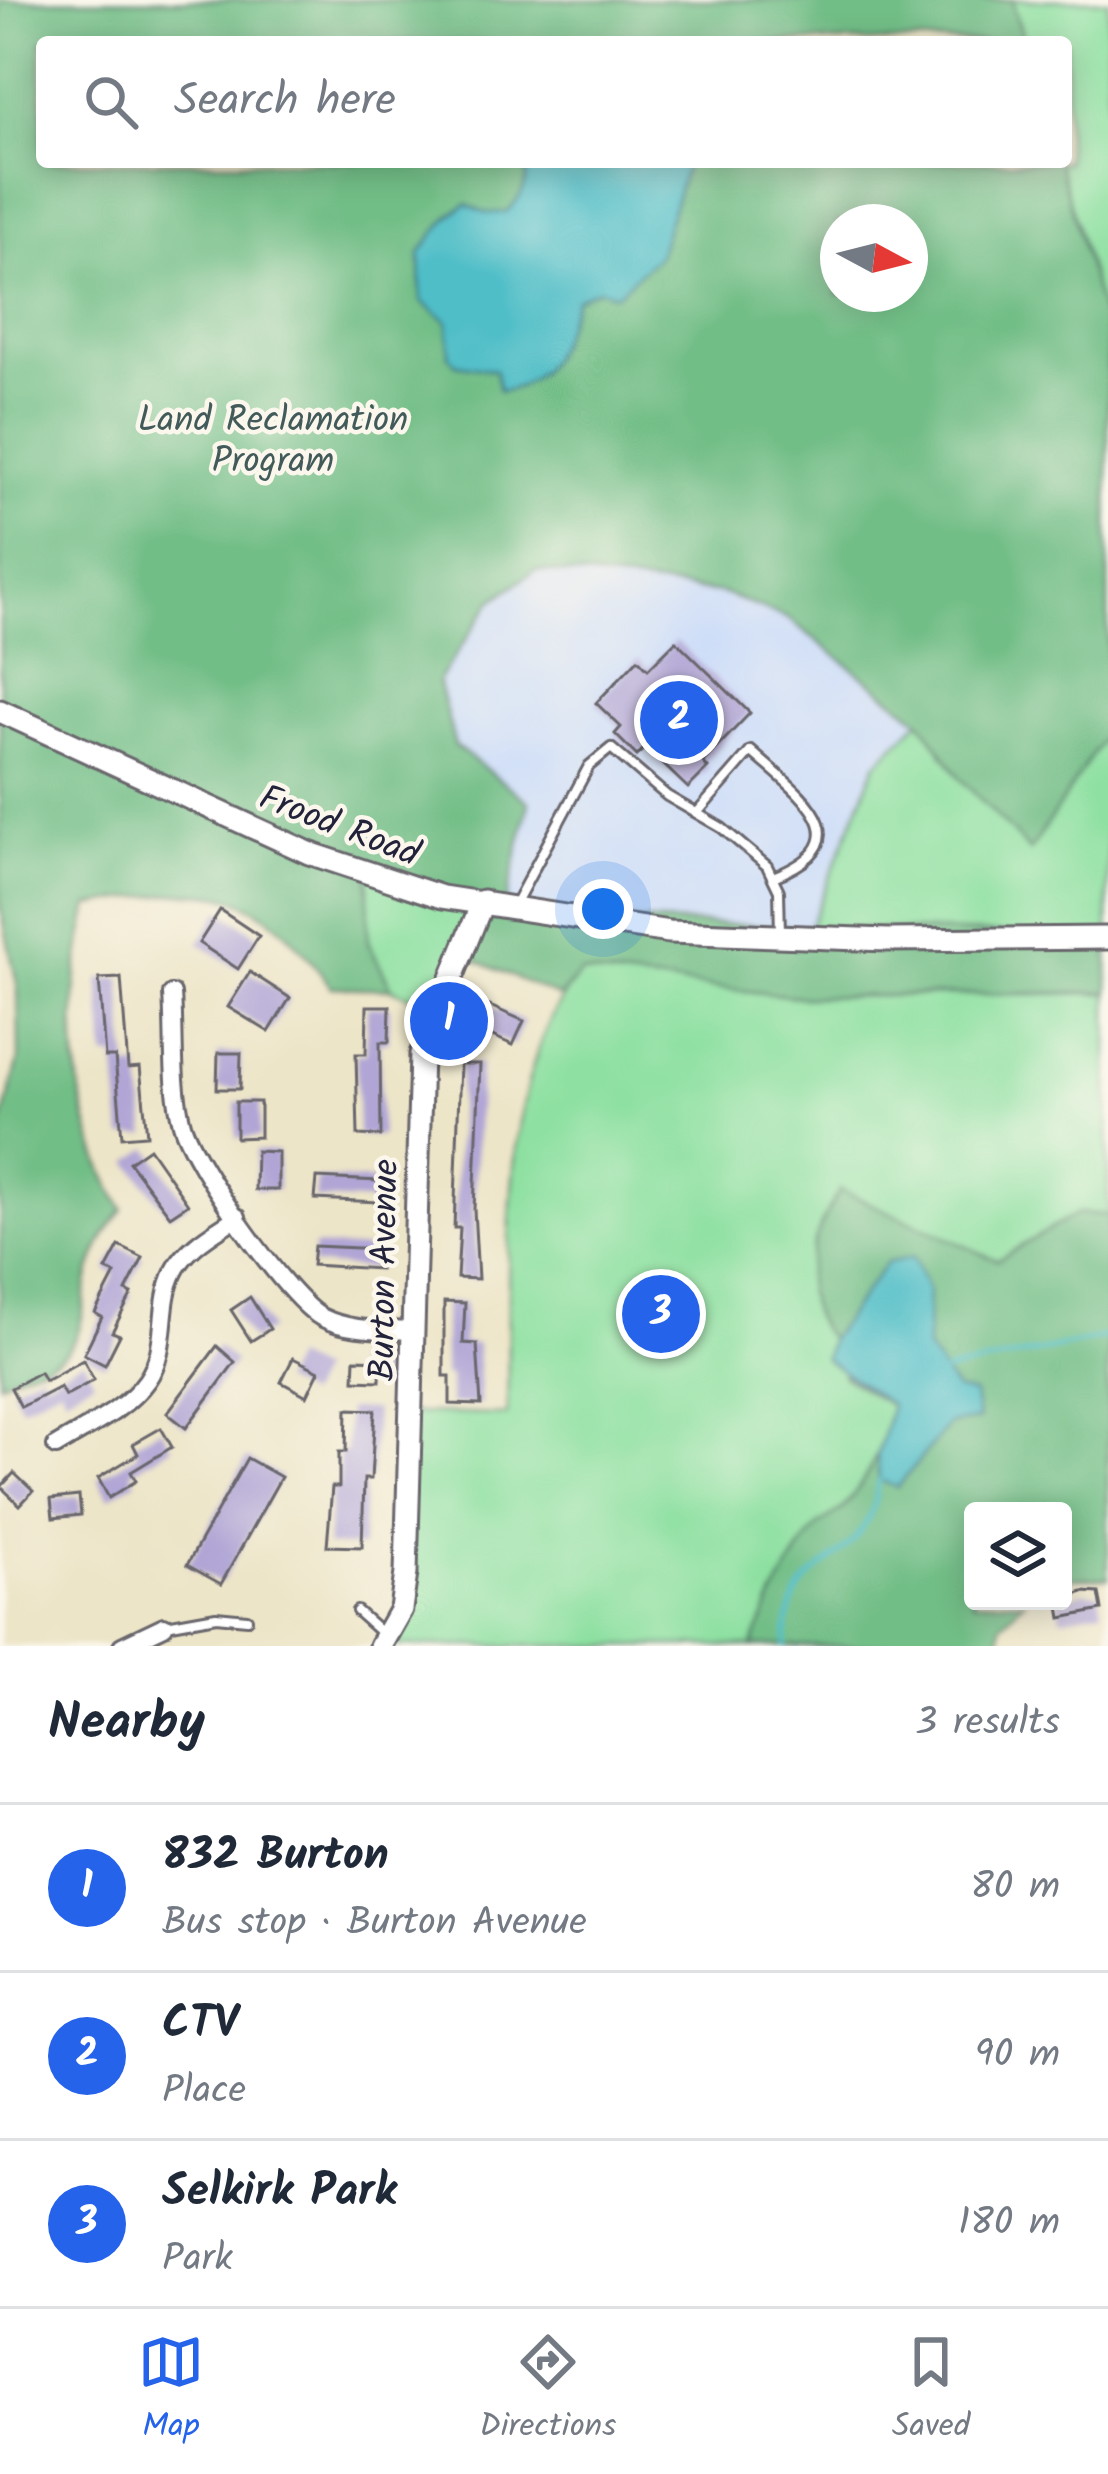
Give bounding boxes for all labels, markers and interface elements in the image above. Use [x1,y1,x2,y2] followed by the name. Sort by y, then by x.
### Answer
[36,36,1072,168] search box
[174,66,396,138] text: Search here
[78,69,144,135] icon: search
[820,204,928,312] north arrow
[138,393,408,491] park label: Land Reclamation Program
[640,675,718,765] pin: 2
[250,771,428,884] street label: Frood Road
[573,879,633,939] your location
[410,976,488,1066] pin: 1
[355,1159,416,1382] street label: Burton Avenue
[622,1269,700,1359] pin: 3
[964,1502,1072,1610] map controls
[964,1502,1072,1610] button: layers
[48,1684,205,1765] text: Nearby
[915,1693,1060,1755] text: 3 results
[162,1821,389,1893] text: 832 Burton
[81,1857,93,1919] text: 1
[970,1857,1060,1919] text: 80 m
[162,1893,587,1955] text: Bus stop · Burton Avenue
[162,1989,238,2061] text: CTV
[76,2025,98,2087] text: 2
[975,2025,1060,2087] text: 90 m
[162,2061,246,2123] text: Place
[162,2157,397,2229] text: Selkirk Park
[76,2193,98,2255] text: 3
[958,2193,1060,2255] text: 180 m
[162,2229,233,2291] text: Park
[138,2329,204,2454] tab: Map
[479,2329,616,2454] tab: Directions
[892,2329,970,2454] tab: Saved

